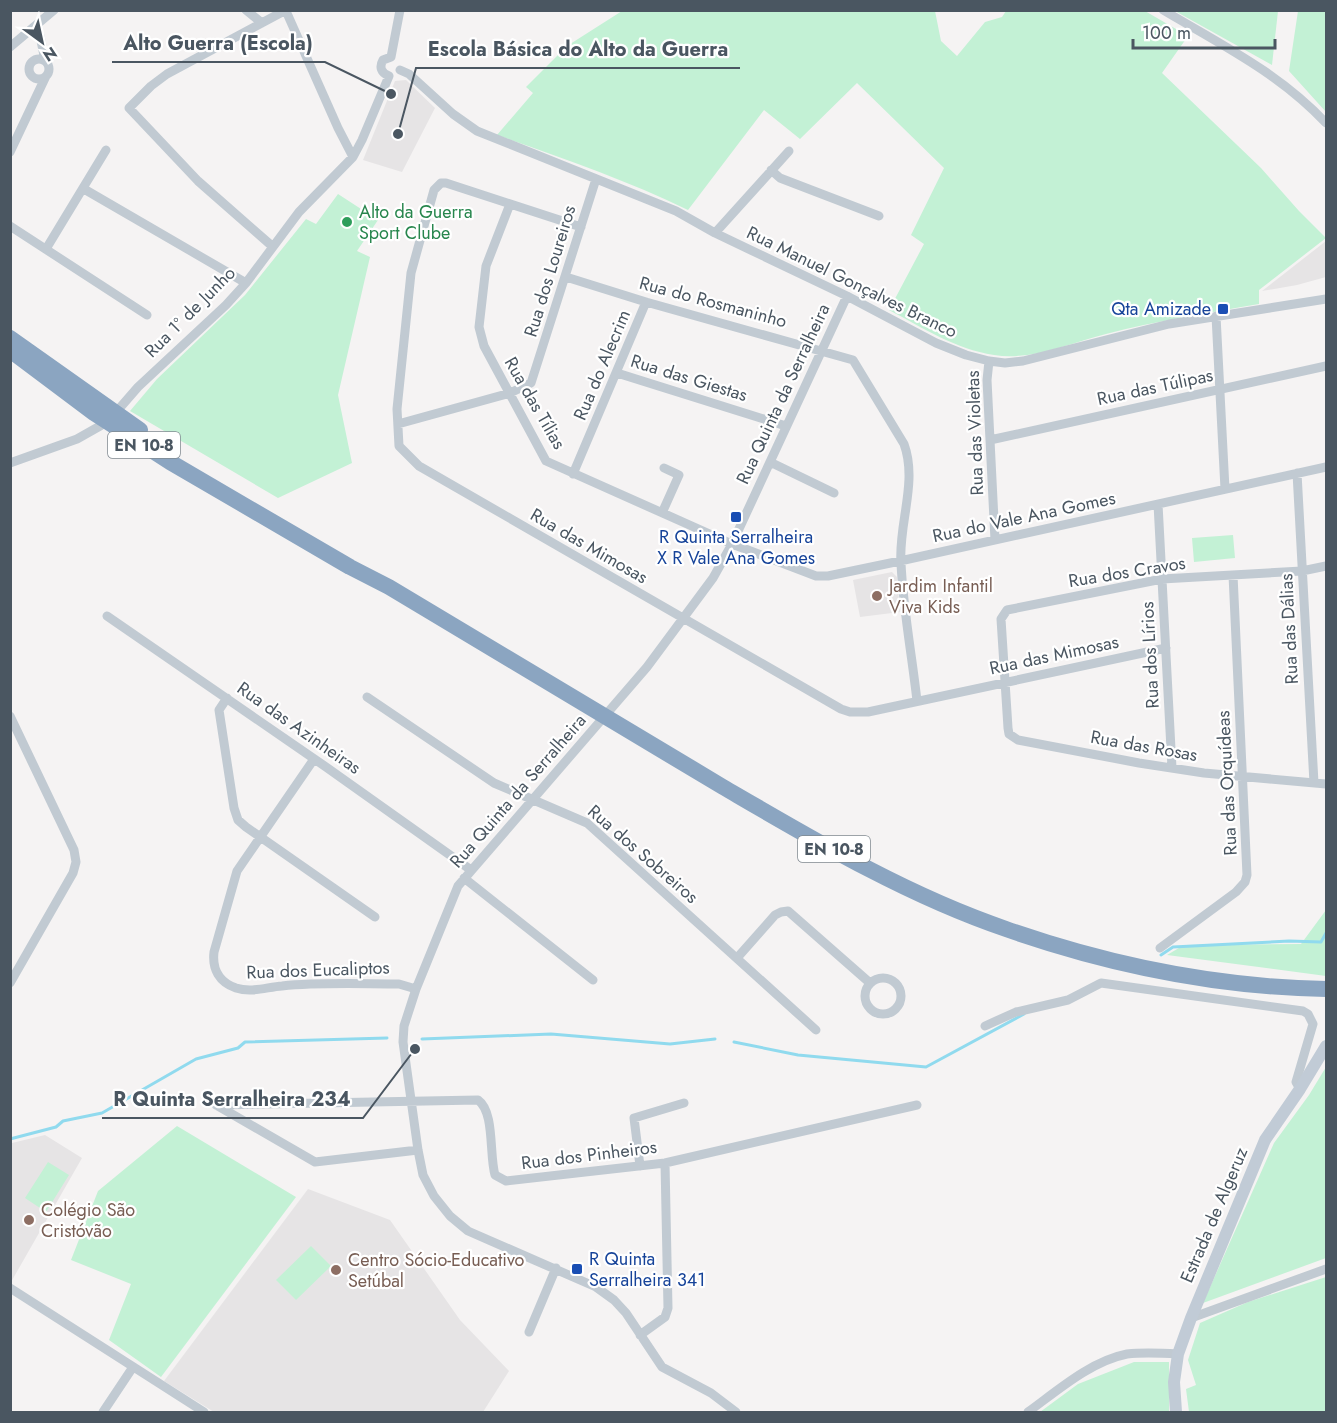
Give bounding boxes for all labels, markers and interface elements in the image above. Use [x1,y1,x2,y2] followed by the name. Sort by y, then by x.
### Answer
[12,12,72,72] north arrow
[1133,12,1276,50] scale bar
[1142,20,1191,46] text: 100 m
[112,24,325,62] callout: Alto Guerra (Escola)
[122,29,313,58] text: Alto Guerra (Escola)
[416,30,740,68] callout: Escola Básica do Alto da Guerra
[428,35,728,64] text: Escola Básica do Alto da Guerra
[38,41,61,67] text: N
[359,199,473,246] place label: Alto da Guerra Sport Clube
[518,202,582,340] street label: Rua dos Loureiros
[340,215,354,229] marker: Alto da Guerra Sport Clube
[742,220,962,344] street label: Rua Manuel Gonçalves Branco
[139,260,242,363] street label: Rua 1º de Junho
[636,270,790,334] street label: Rua do Rosmaninho
[1111,296,1211,322] place label: Qta Amizade
[730,299,836,489] street label: Rua Quinta da Serralheira
[1216,302,1230,316] marker: Qta Amizade
[567,306,637,424] street label: Rua do Alecrim
[628,348,750,408] street label: Rua das Giestas
[498,352,572,454] street label: Rua das Tílias
[1095,362,1215,412] street label: Rua das Túlipas
[960,370,990,496] street label: Rua das Violetas
[108,432,180,458] road number: EN 10-8
[930,485,1118,549] street label: Rua do Vale Ana Gomes
[526,502,652,590] street label: Rua das Mimosas
[729,510,743,524] marker: R Quinta Serralheira X R Vale Ana Gomes
[657,524,815,571] place label: R Quinta Serralheira X R Vale Ana Gomes
[1067,550,1187,594] street label: Rua dos Cravos
[887,573,993,620] place label: Jardim Infantil Viva Kids
[1273,573,1305,685] street label: Rua das Dálias
[870,589,884,603] marker: Jardim Infantil Viva Kids
[1134,601,1166,709] street label: Rua dos Lírios
[987,629,1121,681] street label: Rua das Mimosas
[232,676,366,780] street label: Rua das Azinheiras
[444,708,592,874] street label: Rua Quinta da Serralheira
[1210,710,1244,856] street label: Rua das Orquídeas
[1088,724,1200,768] street label: Rua das Rosas
[582,799,704,909] street label: Rua dos Sobreiros
[798,836,870,862] road number: EN 10-8
[246,955,390,985] street label: Rua dos Eucaliptos
[102,1080,363,1118] callout: R Quinta Serralheira 234
[113,1085,351,1114] text: R Quinta Serralheira 234
[520,1134,658,1176] street label: Rua dos Pinheiros
[1174,1143,1255,1287] street label: Estrada de Algeruz
[41,1197,135,1244] place label: Colégio São Cristóvão
[22,1213,36,1227] marker: Colégio São Cristóvão
[589,1246,705,1293] place label: R Quinta Serralheira 341
[348,1247,525,1294] place label: Centro Sócio-Educativo Setúbal
[570,1262,584,1276] marker: R Quinta Serralheira 341
[329,1263,343,1277] marker: Centro Sócio-Educativo Setúbal

